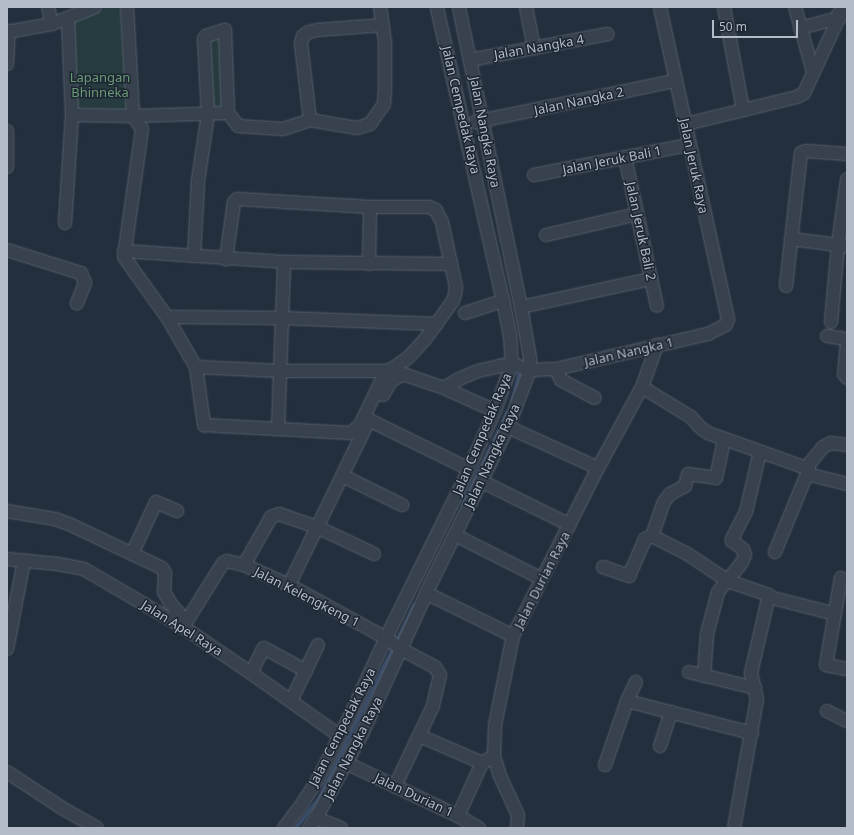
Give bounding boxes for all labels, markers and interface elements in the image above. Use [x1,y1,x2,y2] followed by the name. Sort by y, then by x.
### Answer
[714,12,800,38] scale bar
[719,18,747,35] text: 50 m
[493,31,585,63] street label: Jalan Nangka 4
[439,44,483,176] street label: Jalan Cempedak Raya
[70,70,130,101] park label: Lapangan Bhinneka
[467,75,503,189] street label: Jalan Nangka Raya
[533,84,625,118] street label: Jalan Nangka 2
[676,117,712,215] street label: Jalan Jeruk Raya
[561,143,663,177] street label: Jalan Jeruk Bali 1
[623,180,659,282] street label: Jalan Jeruk Bali 2
[583,334,675,370] street label: Jalan Nangka 1
[449,371,515,497] street label: Jalan Cempedak Raya
[461,401,523,511] street label: Jalan Nangka Raya
[511,529,573,631] street label: Jalan Durian Raya
[252,564,362,630] street label: Jalan Kelengkeng 1
[139,597,225,659] street label: Jalan Apel Raya
[305,665,379,789] street label: Jalan Cempedak Raya
[320,694,386,802] street label: Jalan Nangka Raya
[372,770,456,820] street label: Jalan Durian 1

